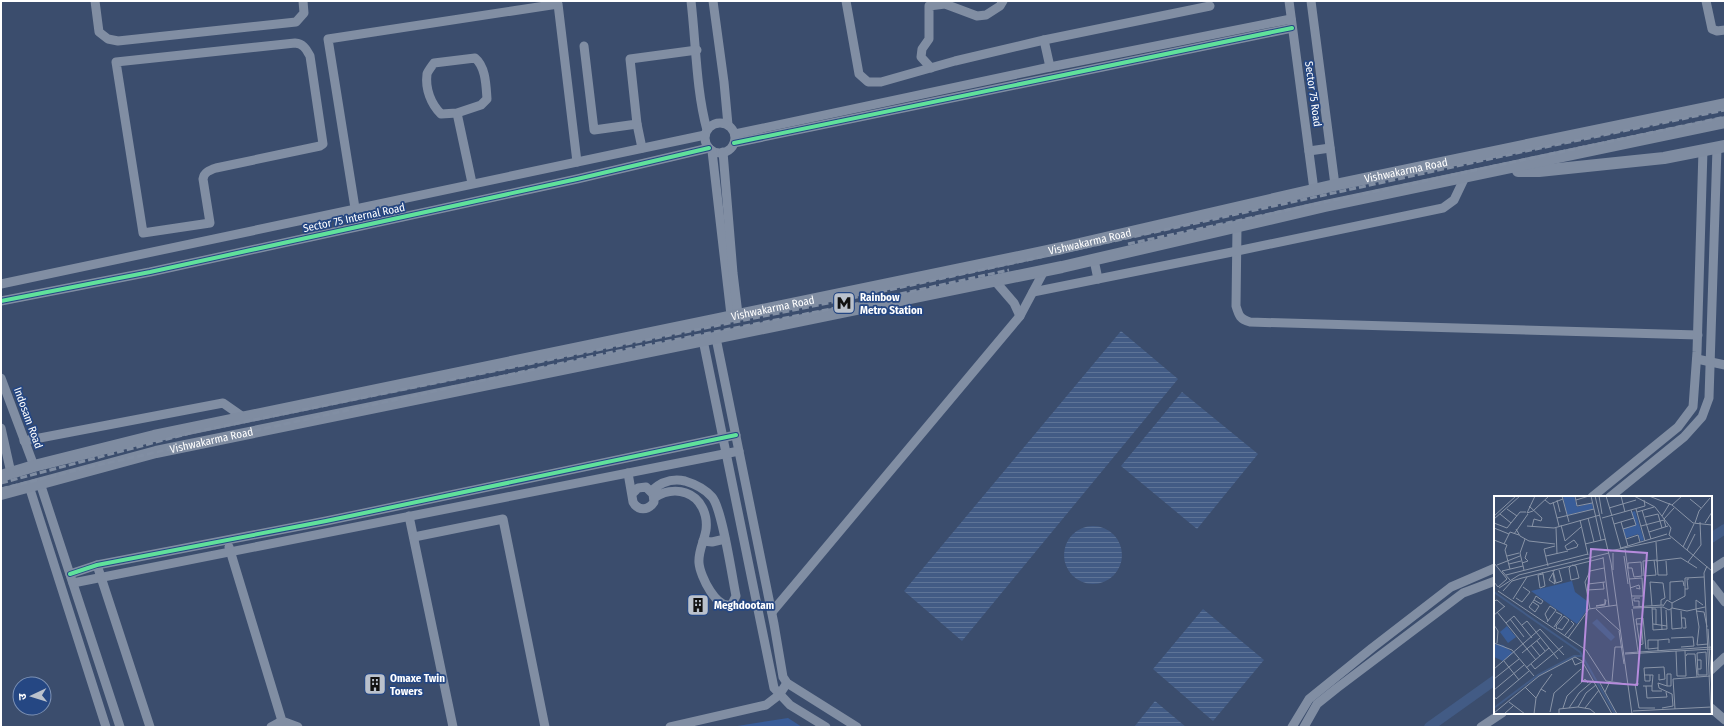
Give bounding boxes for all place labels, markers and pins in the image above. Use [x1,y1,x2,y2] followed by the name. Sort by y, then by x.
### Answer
[831,290,857,316] metro station icon: Rainbow Metro Station
[860,291,923,317] place label: Rainbow Metro Station
[685,592,711,618] building icon: Meghdootam
[714,599,774,612] place label: Meghdootam
[362,671,388,697] building icon: Omaxe Twin Towers
[390,672,445,698] place label: Omaxe Twin Towers

